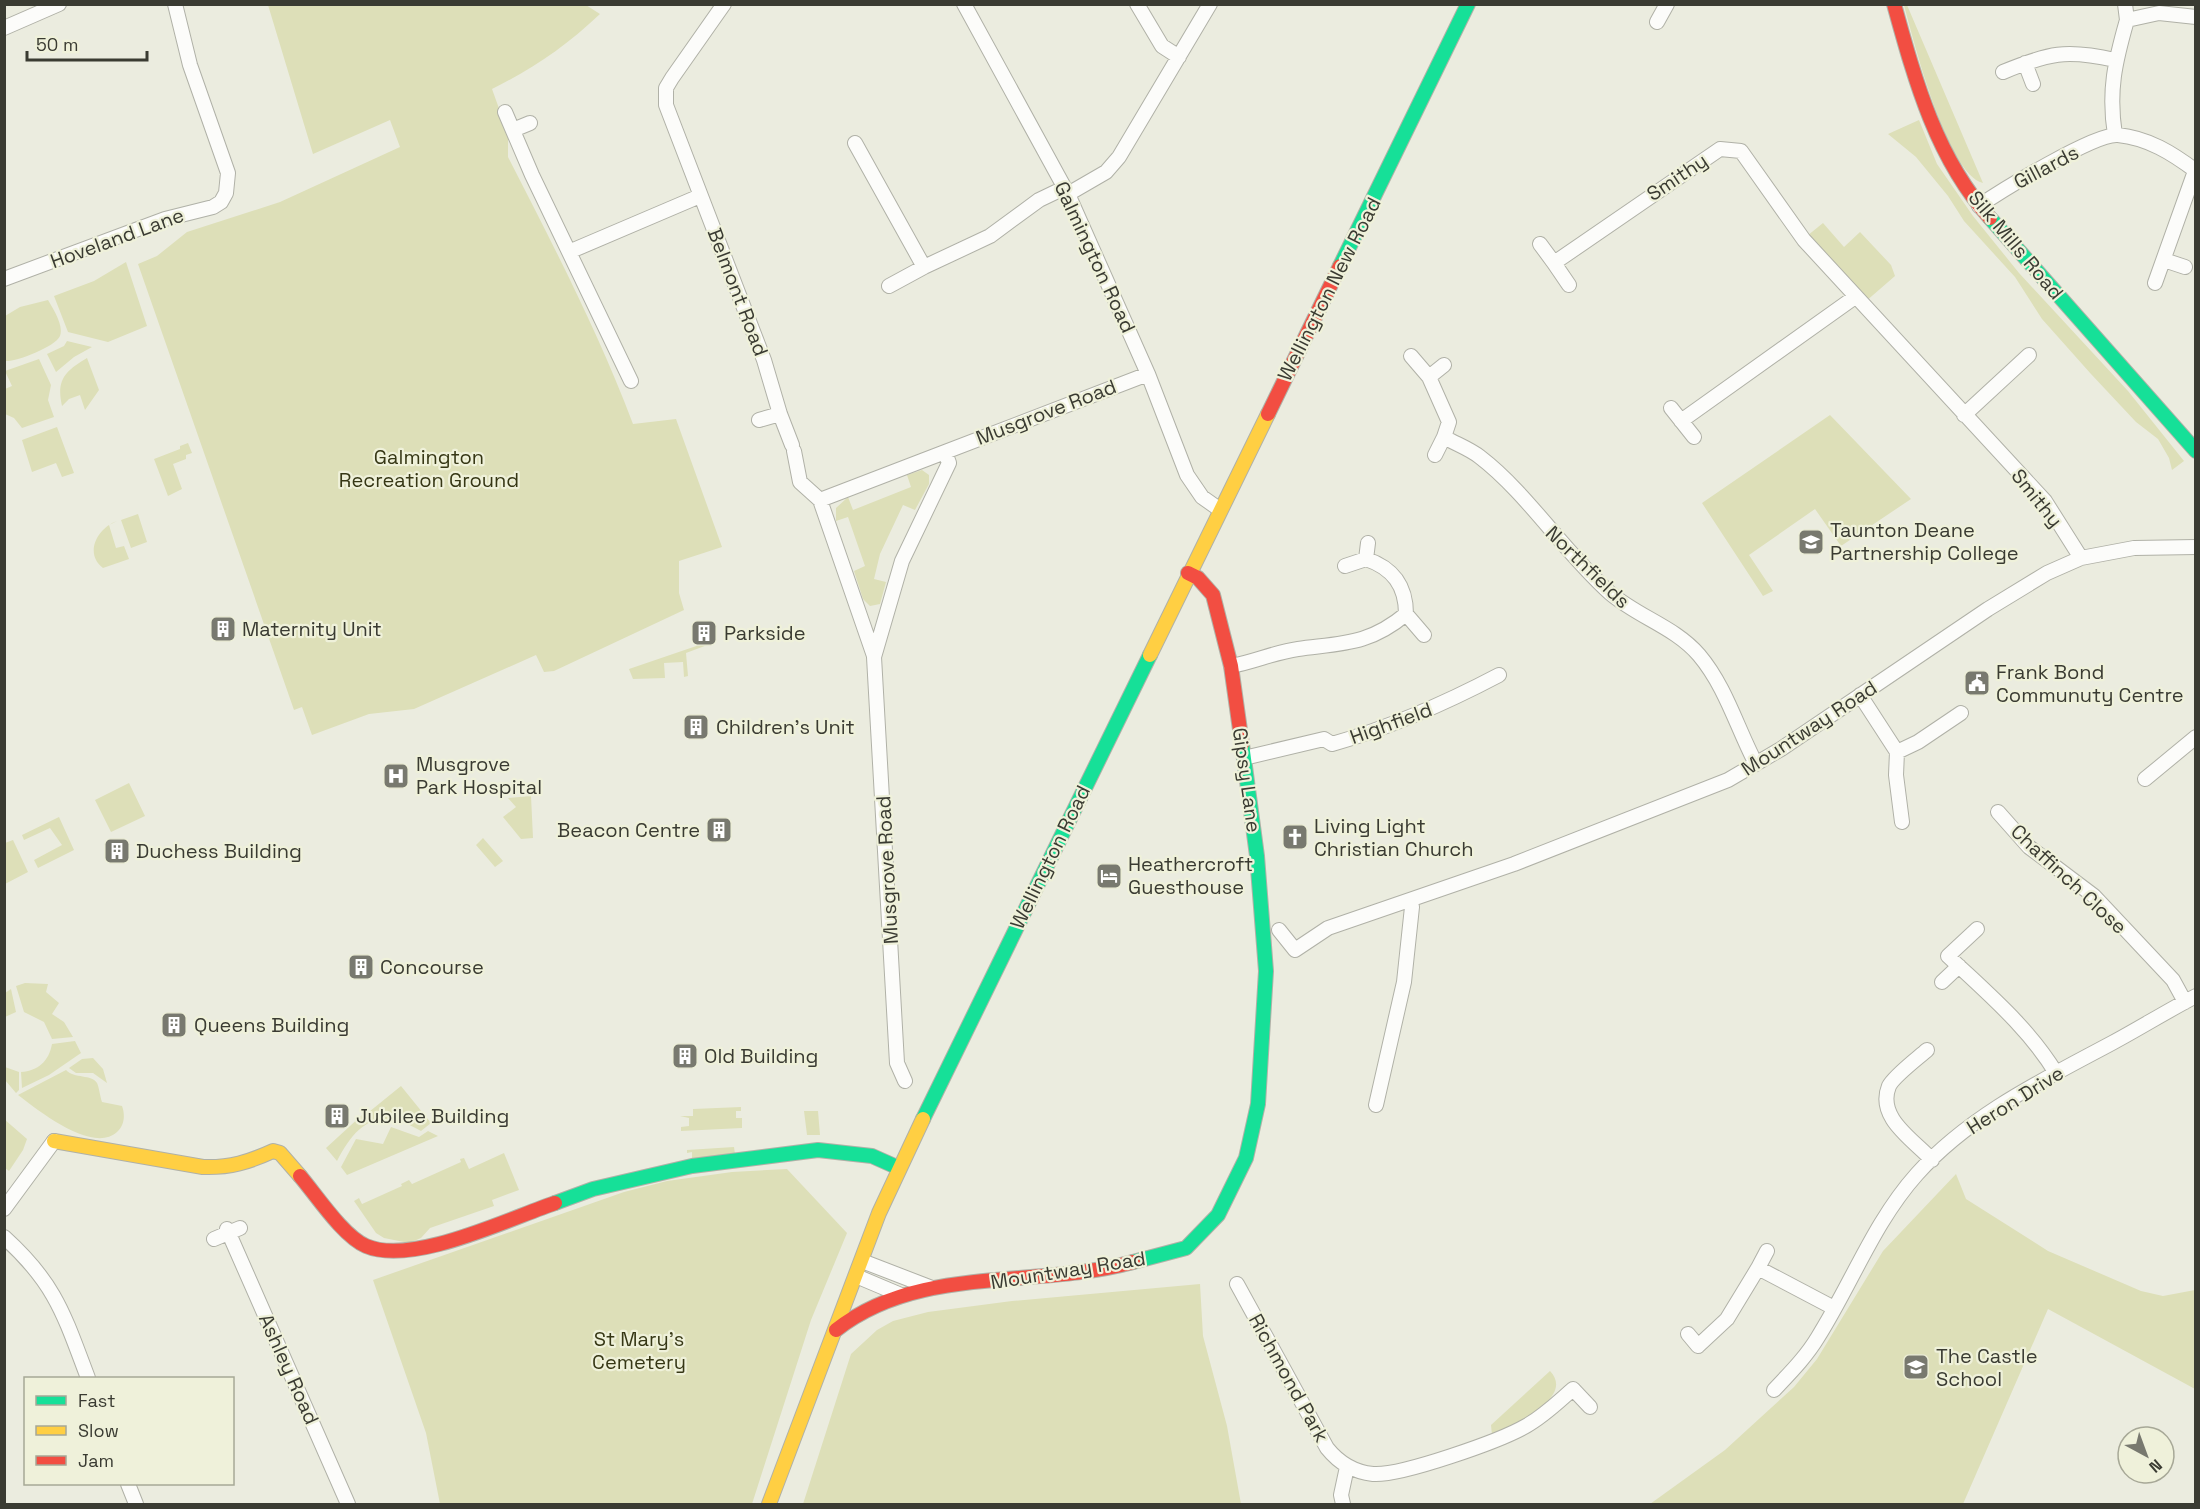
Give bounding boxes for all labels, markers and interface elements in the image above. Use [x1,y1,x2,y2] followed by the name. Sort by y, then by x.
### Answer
[27,24,147,62] scale bar
[36,33,78,56] text: 50 m
[2009,139,2083,195] street label: Gillards
[1642,147,1712,207] street label: Smithy
[1048,177,1142,337] street label: Galmington Road
[1963,185,2069,305] street label: Silk Mills Road
[1271,193,1387,385] street label: Wellington New Road
[47,202,187,274] street label: Hoveland Lane
[702,224,774,360] street label: Belmont Road
[972,373,1120,451] street label: Musgrove Road
[339,444,519,493] park label: Galmington Recreation Ground
[2006,463,2068,533] street label: Smithy
[1830,517,2019,566] place label: Taunton Deane Partnership College
[1540,520,1636,614] street label: Northfields
[1796,527,1826,557] school or university icon: Taunton Deane Partnership College
[208,614,238,644] building icon: Maternity Unit
[242,616,382,642] place label: Maternity Unit
[689,618,719,648] building icon: Parkside
[724,620,806,646] place label: Parkside
[1996,659,2183,708] place label: Frank Bond Communuty Centre
[1962,668,1992,698] public building icon: Frank Bond Communuty Centre
[1736,674,1882,782] street label: Mountway Road
[1346,696,1436,750] street label: Highfield
[681,712,711,742] building icon: Children's Unit
[716,714,855,740] place label: Children's Unit
[1227,726,1267,834] street label: Gipsy Lane
[416,751,542,800] place label: Musgrove Park Hospital
[381,761,411,791] hospital icon: Musgrove Park Hospital
[1004,781,1096,933] street label: Wellington Road
[870,795,904,945] street label: Musgrove Road
[1314,813,1473,862] place label: Living Light Christian Church
[704,815,734,845] building icon: Beacon Centre
[557,817,700,843] place label: Beacon Centre
[2005,818,2133,940] street label: Chaffinch Close
[1280,822,1310,852] church icon: Living Light Christian Church
[102,836,132,866] building icon: Duchess Building
[136,838,302,864] place label: Duchess Building
[1128,851,1253,900] place label: Heathercroft Guesthouse
[1094,861,1124,891] hotel icon: Heathercroft Guesthouse
[346,952,376,982] building icon: Concourse
[380,954,484,980] place label: Concourse
[159,1010,189,1040] building icon: Queens Building
[194,1012,349,1038] place label: Queens Building
[670,1041,700,1071] building icon: Old Building
[704,1043,818,1069] place label: Old Building
[1962,1060,2068,1140] street label: Heron Drive
[322,1101,352,1131] building icon: Jubilee Building
[356,1103,509,1129] place label: Jubilee Building
[989,1245,1147,1295] street label: Mountway Road
[1243,1309,1335,1447] street label: Richmond Park
[253,1310,325,1428] street label: Ashley Road
[592,1326,686,1375] park label: St Mary's Cemetery
[1936,1343,2038,1392] place label: The Castle School
[1901,1352,1931,1382] school or university icon: The Castle School
[24,1377,234,1485] legend
[78,1389,115,1412] text: Fast
[78,1419,119,1442] text: Slow
[2116,1425,2176,1485] north arrow
[78,1449,114,1472] text: Jam
[2145,1454,2166,1477] text: N

